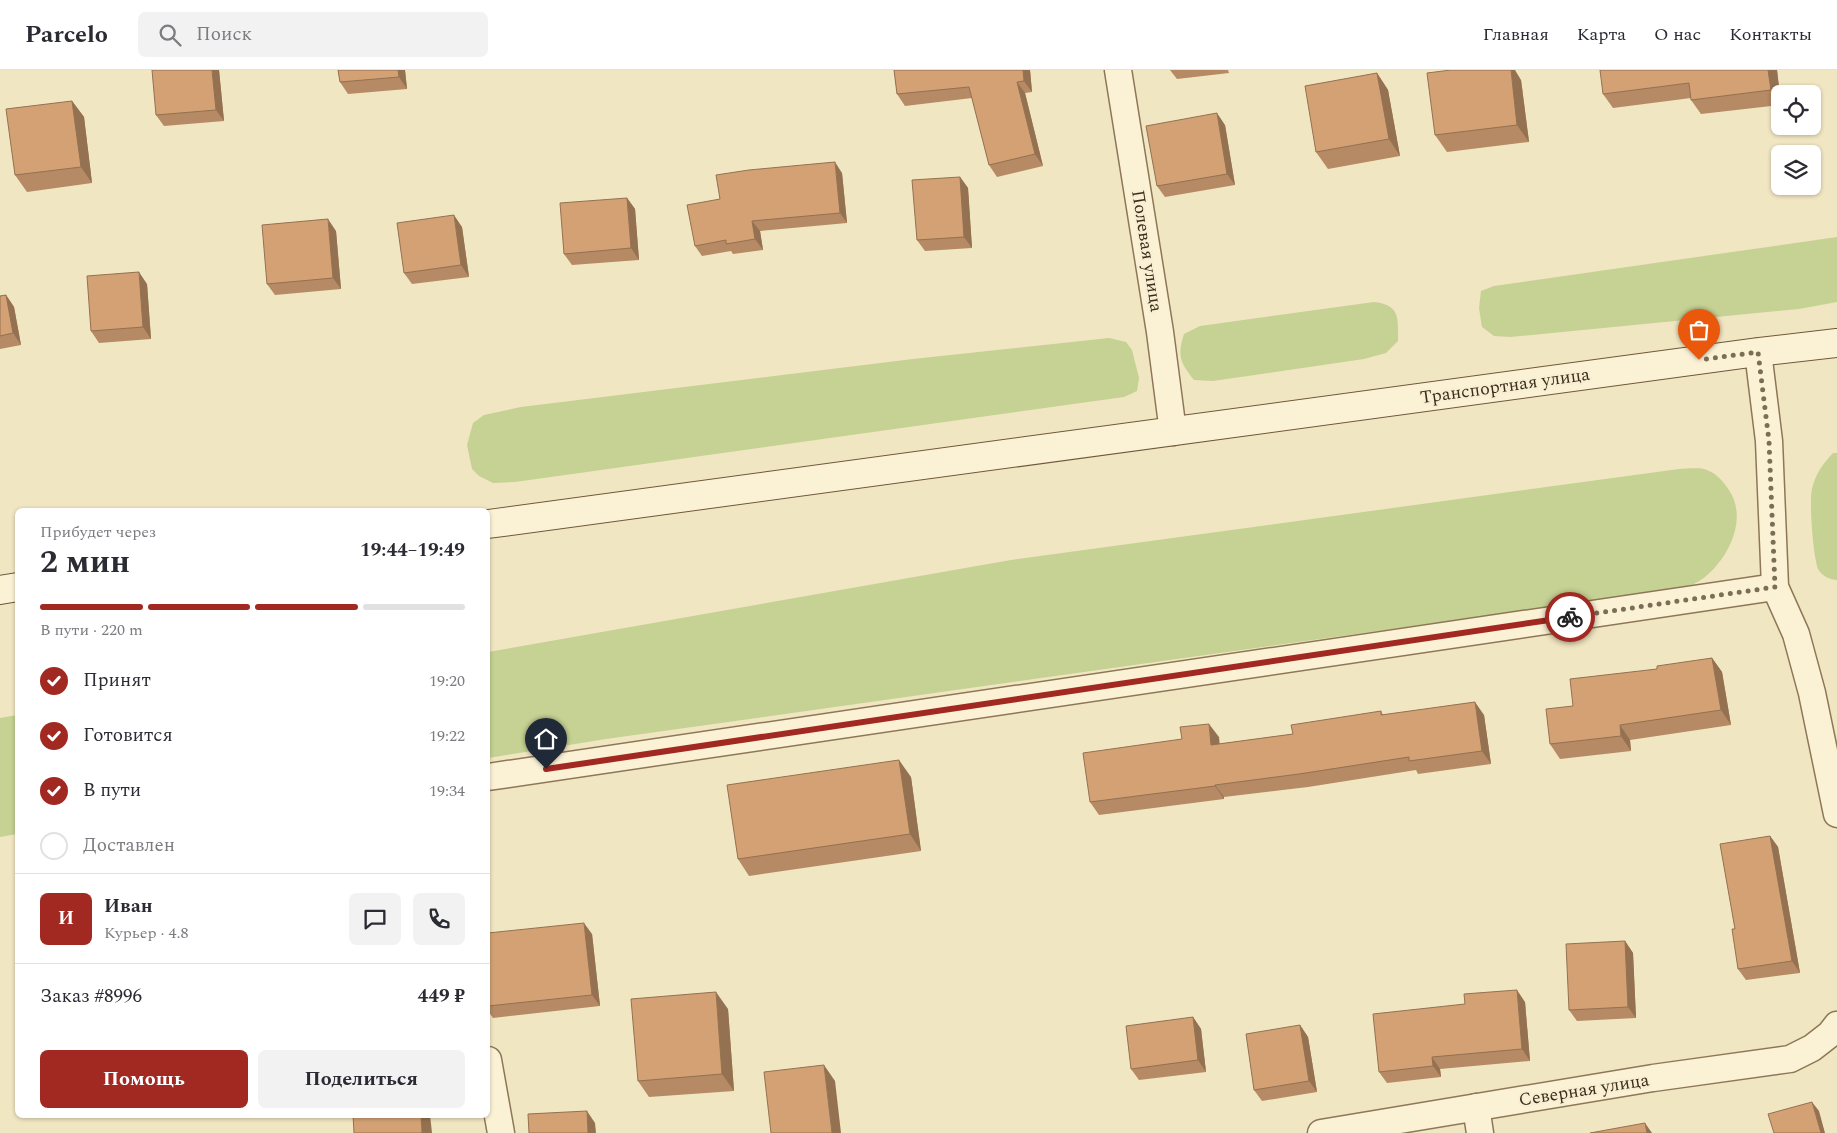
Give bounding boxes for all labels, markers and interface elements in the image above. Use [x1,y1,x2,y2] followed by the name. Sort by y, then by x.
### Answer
[138,12,488,57] search box
[25,17,108,53] text: Parcelo
[196,20,252,49] text: Поиск
[156,21,184,49] icon: search
[1483,21,1549,48] text: Главная
[1577,21,1626,48] text: Карта
[1654,21,1701,48] text: О нас
[1729,21,1812,48] text: Контакты
[1771,85,1821,195] map controls
[1771,85,1821,135] button: locate
[1771,145,1821,195] button: layers
[1124,188,1170,314] street label: Полевая улица
[1678,309,1720,360] pin
[1685,316,1713,344] icon: bag
[1418,361,1592,411] street label: Транспортная улица
[40,520,156,544] text: Прибудет через
[360,536,465,565] text: 19:44–19:49
[40,538,130,587] text: 2 мин
[1545,592,1595,642] courier
[1556,603,1584,631] icon: bike
[40,618,143,642] text: В пути · 220 m
[83,666,151,695] text: Принят
[40,667,68,695] icon: check
[429,669,465,693] text: 19:20
[525,718,567,769] pin
[83,721,173,750] text: Готовится
[40,722,68,750] icon: check
[429,724,465,748] text: 19:22
[532,725,560,753] icon: home
[83,776,141,805] text: В пути
[40,777,68,805] icon: check
[429,779,465,803] text: 19:34
[83,831,175,860] text: Доставлен
[104,892,153,921] text: Иван
[349,893,401,945] button: chat
[413,893,465,945] button: phone
[58,904,74,933] text: И
[104,921,189,945] text: Курьер · 4.8
[40,982,142,1011] text: Заказ #8996
[418,982,465,1011] text: 449 ₽
[40,1050,248,1108] button: Помощь
[258,1050,465,1108] button: Поделиться
[1517,1066,1651,1114] street label: Северная улица

